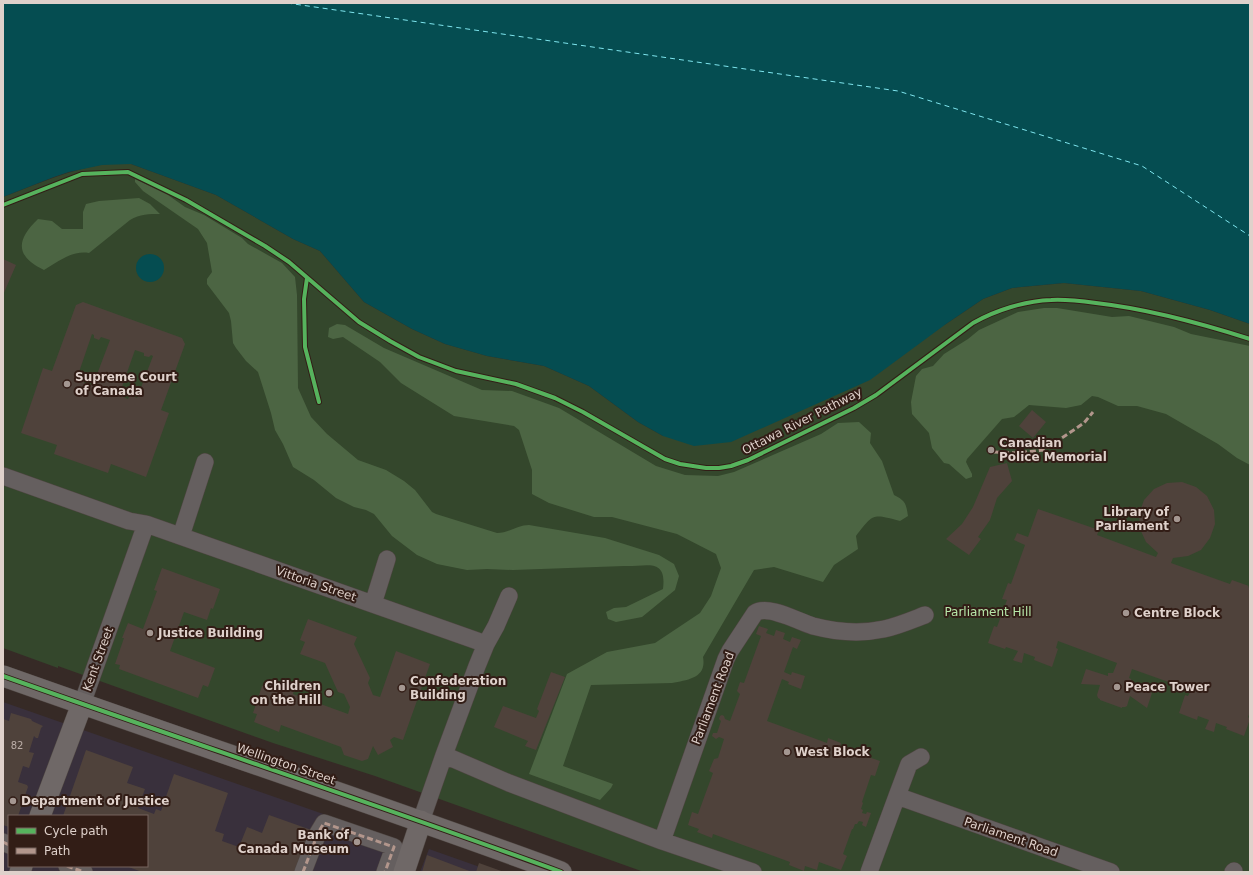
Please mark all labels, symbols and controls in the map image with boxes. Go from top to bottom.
place label: Supreme Court of Canada [75,370,177,398]
marker: Supreme Court of Canada [62,379,72,389]
street label: Ottawa River Pathway [740,385,864,457]
place label: Canadian Police Memorial [999,436,1107,464]
marker: Canadian Police Memorial [986,445,996,455]
place label: Library of Parliament [1095,505,1170,533]
marker: Library of Parliament [1172,514,1182,524]
street label: Vittoria Street [274,564,358,604]
park label: Parliament Hill [944,605,1032,619]
place label: Centre Block [1134,606,1221,620]
marker: Centre Block [1121,608,1131,618]
street label: Kent Street [80,625,116,693]
place label: Justice Building [157,626,263,640]
marker: Justice Building [145,628,155,638]
street label: Parliament Road [689,650,737,746]
place label: Confederation Building [410,674,506,702]
place label: Children on the Hill [251,679,321,707]
place label: Peace Tower [1125,680,1210,694]
marker: Peace Tower [1112,682,1122,692]
marker: Confederation Building [397,683,407,693]
marker: Children on the Hill [324,688,334,698]
house number: 82 [11,740,23,751]
street label: Wellington Street [235,741,338,788]
place label: West Block [795,745,871,759]
marker: West Block [782,747,792,757]
place label: Department of Justice [21,794,169,808]
marker: Department of Justice [8,796,18,806]
street label: Parliament Road [962,814,1060,860]
legend [8,815,148,867]
text: Cycle path [44,824,108,838]
place label: Bank of Canada Museum [238,828,350,856]
marker: Bank of Canada Museum [352,837,362,847]
text: Path [44,844,70,858]

